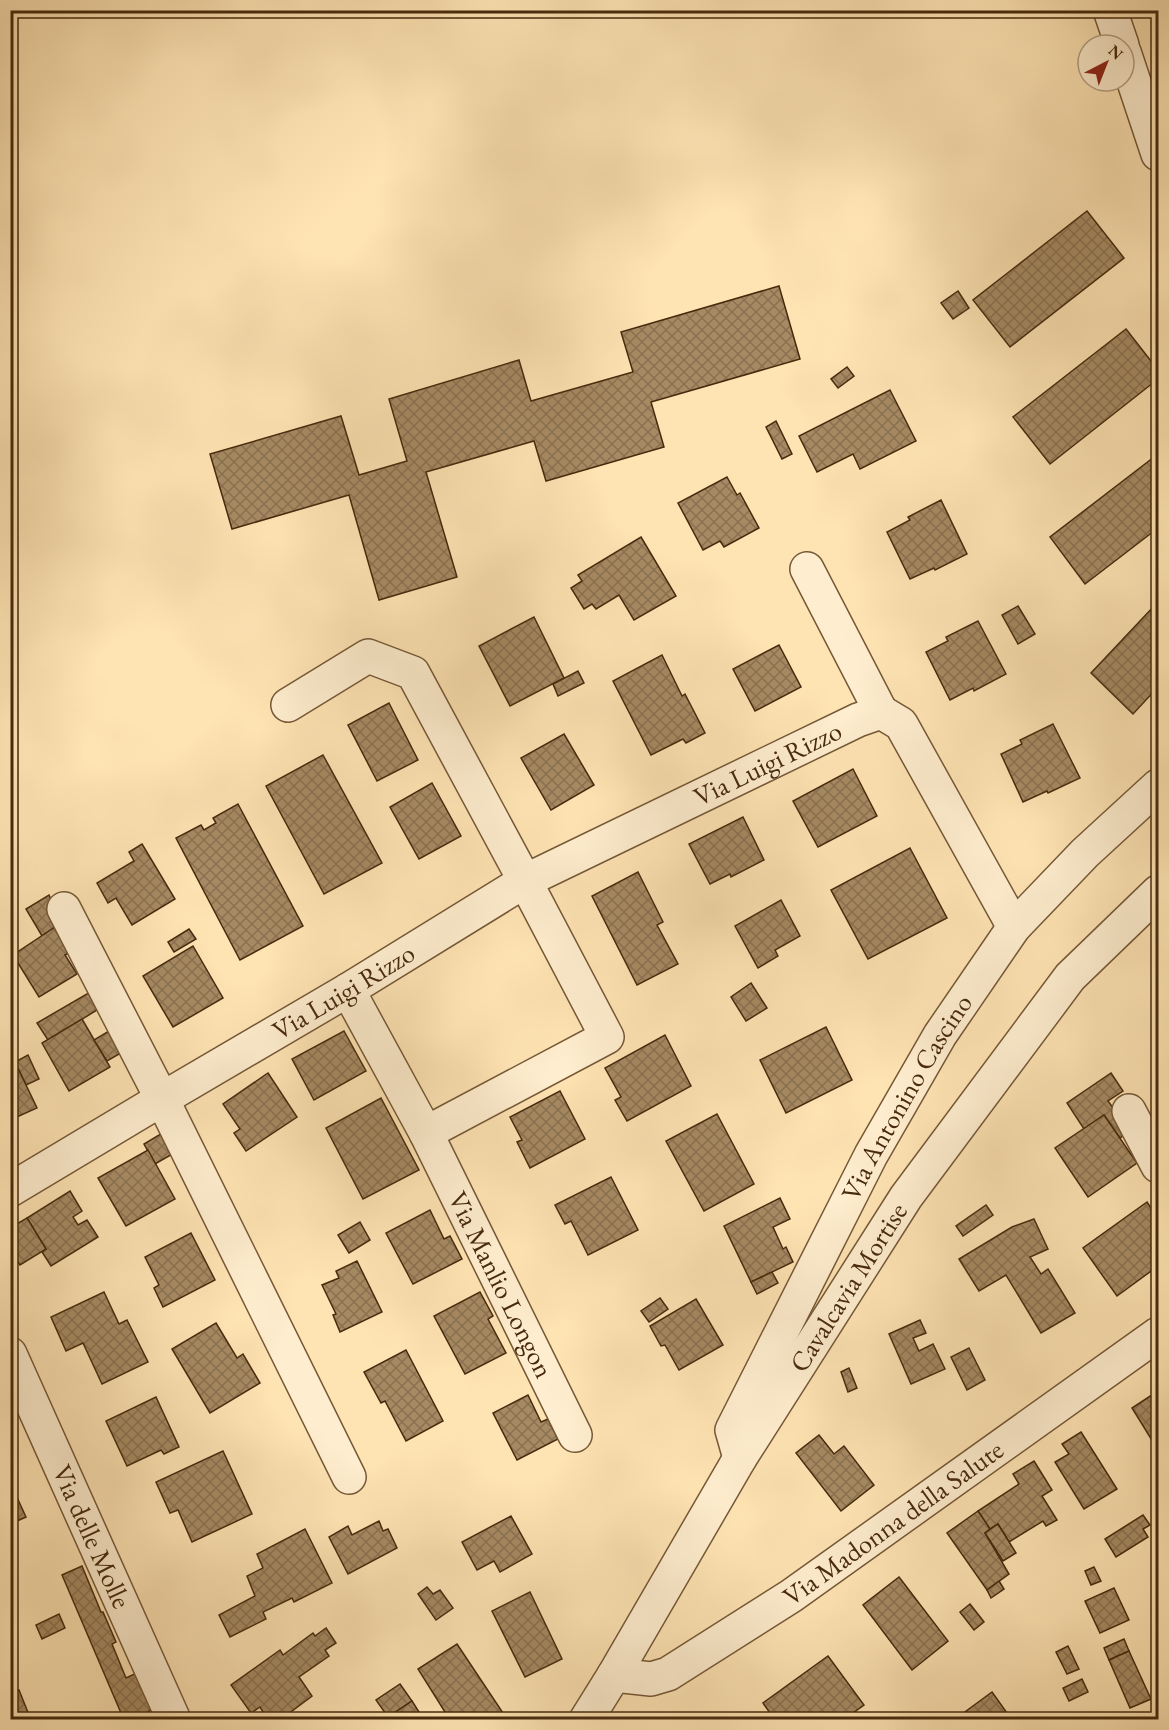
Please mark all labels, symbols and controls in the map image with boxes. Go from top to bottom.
north arrow [1076,33,1136,93]
text: N [1104,40,1128,64]
street label: Via Luigi Rizzo [687,713,847,814]
street label: Via Luigi Rizzo [266,935,421,1048]
street label: Via Antonino Cascino [833,987,980,1206]
street label: Via Manlio Longon [440,1185,562,1384]
street label: Cavalcavia Mortise [781,1196,915,1379]
street label: Via Madonna della Salute [776,1432,1010,1613]
street label: Via delle Molle [45,1459,140,1614]

